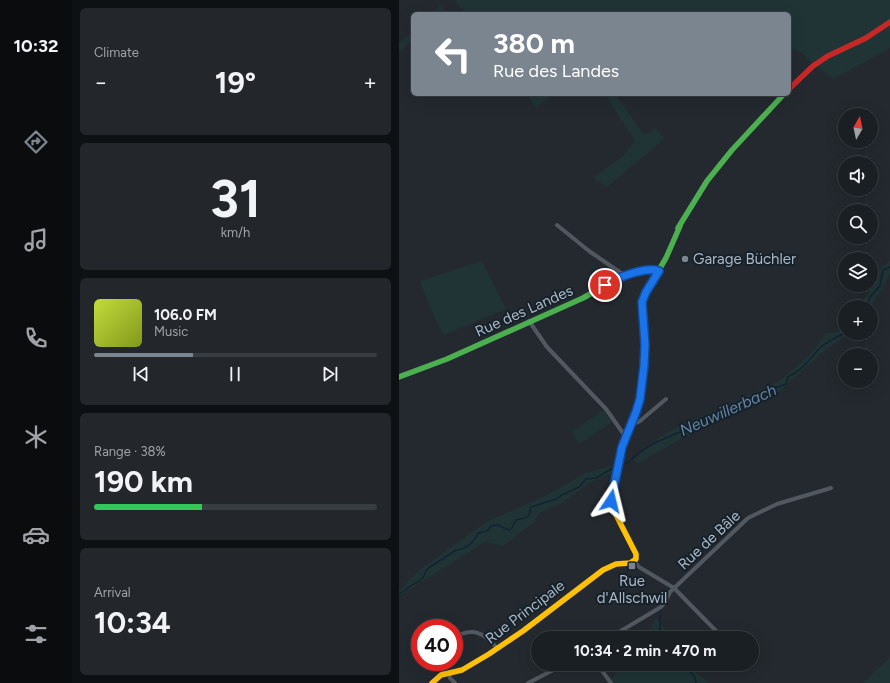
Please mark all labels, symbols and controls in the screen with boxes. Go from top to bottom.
text: 380 m [493,26,575,60]
icon: left [427,28,479,80]
text: 10:32 [13,35,59,57]
text: Climate [94,45,139,60]
text: Rue des Landes [493,60,619,82]
text: 19° [215,64,256,101]
text: − [94,69,108,96]
text: + [363,69,377,96]
north arrow [838,108,878,148]
map controls [838,108,878,388]
icon: directions [22,128,50,156]
button: sound [838,156,878,196]
text: 31 [210,168,261,230]
button: search [838,204,878,244]
text: km/h [221,225,250,240]
icon: music [22,226,50,254]
place label: Garage Büchler [693,250,796,268]
button: layers [838,252,878,292]
marker: Garage Büchler [680,254,690,264]
pin [588,268,622,302]
icon: arrive [594,274,616,296]
street label: Rue des Landes [472,281,576,341]
button: + [838,300,878,340]
text: 106.0 FM [154,306,217,324]
icon: phone [22,324,50,352]
text: Music [154,324,188,339]
button: − [838,348,878,388]
icon: previous [130,363,152,385]
icon: pause [224,363,246,385]
icon: next [319,363,341,385]
water label: Neuwillerbach [677,380,779,440]
icon: climate [22,423,50,451]
text: Range · 38% [94,444,166,459]
text: 190 km [94,463,193,500]
position arrow [590,480,632,522]
street label: Rue de Bâle [674,507,744,573]
icon: car [22,521,50,549]
marker: Rue d'Allschwil [627,561,637,571]
place label: Rue d'Allschwil [597,572,667,607]
street label: Rue Principale [482,576,568,648]
text: Arrival [94,585,131,600]
text: 10:34 [94,604,171,641]
speed limit sign: 40 [411,619,463,671]
icon: filters [22,620,50,648]
text: 10:34 · 2 min · 470 m [574,642,716,660]

